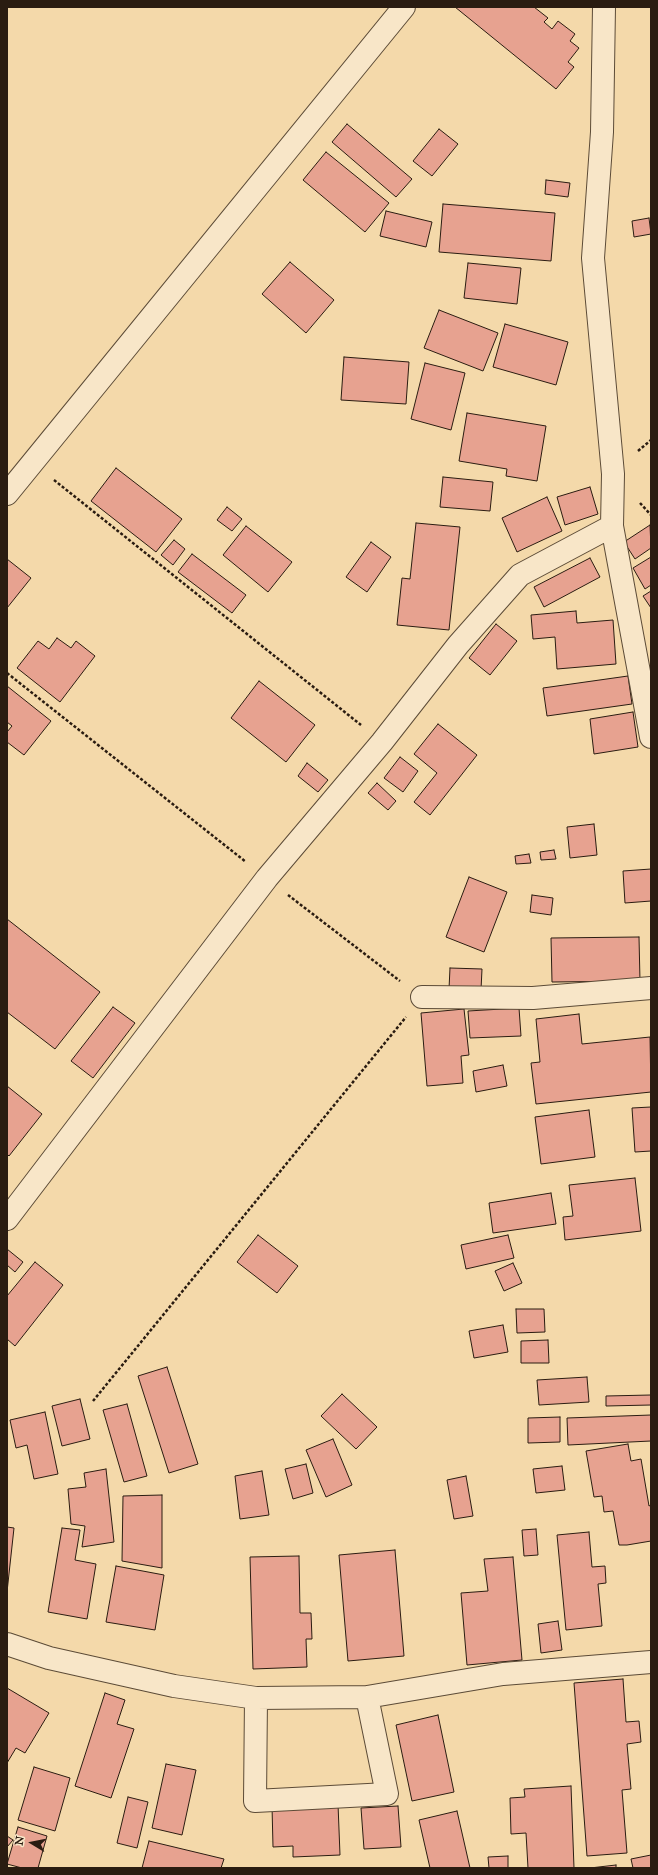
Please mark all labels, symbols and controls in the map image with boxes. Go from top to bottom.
north arrow [12,1823,52,1863]
text: N [12,1835,27,1847]

